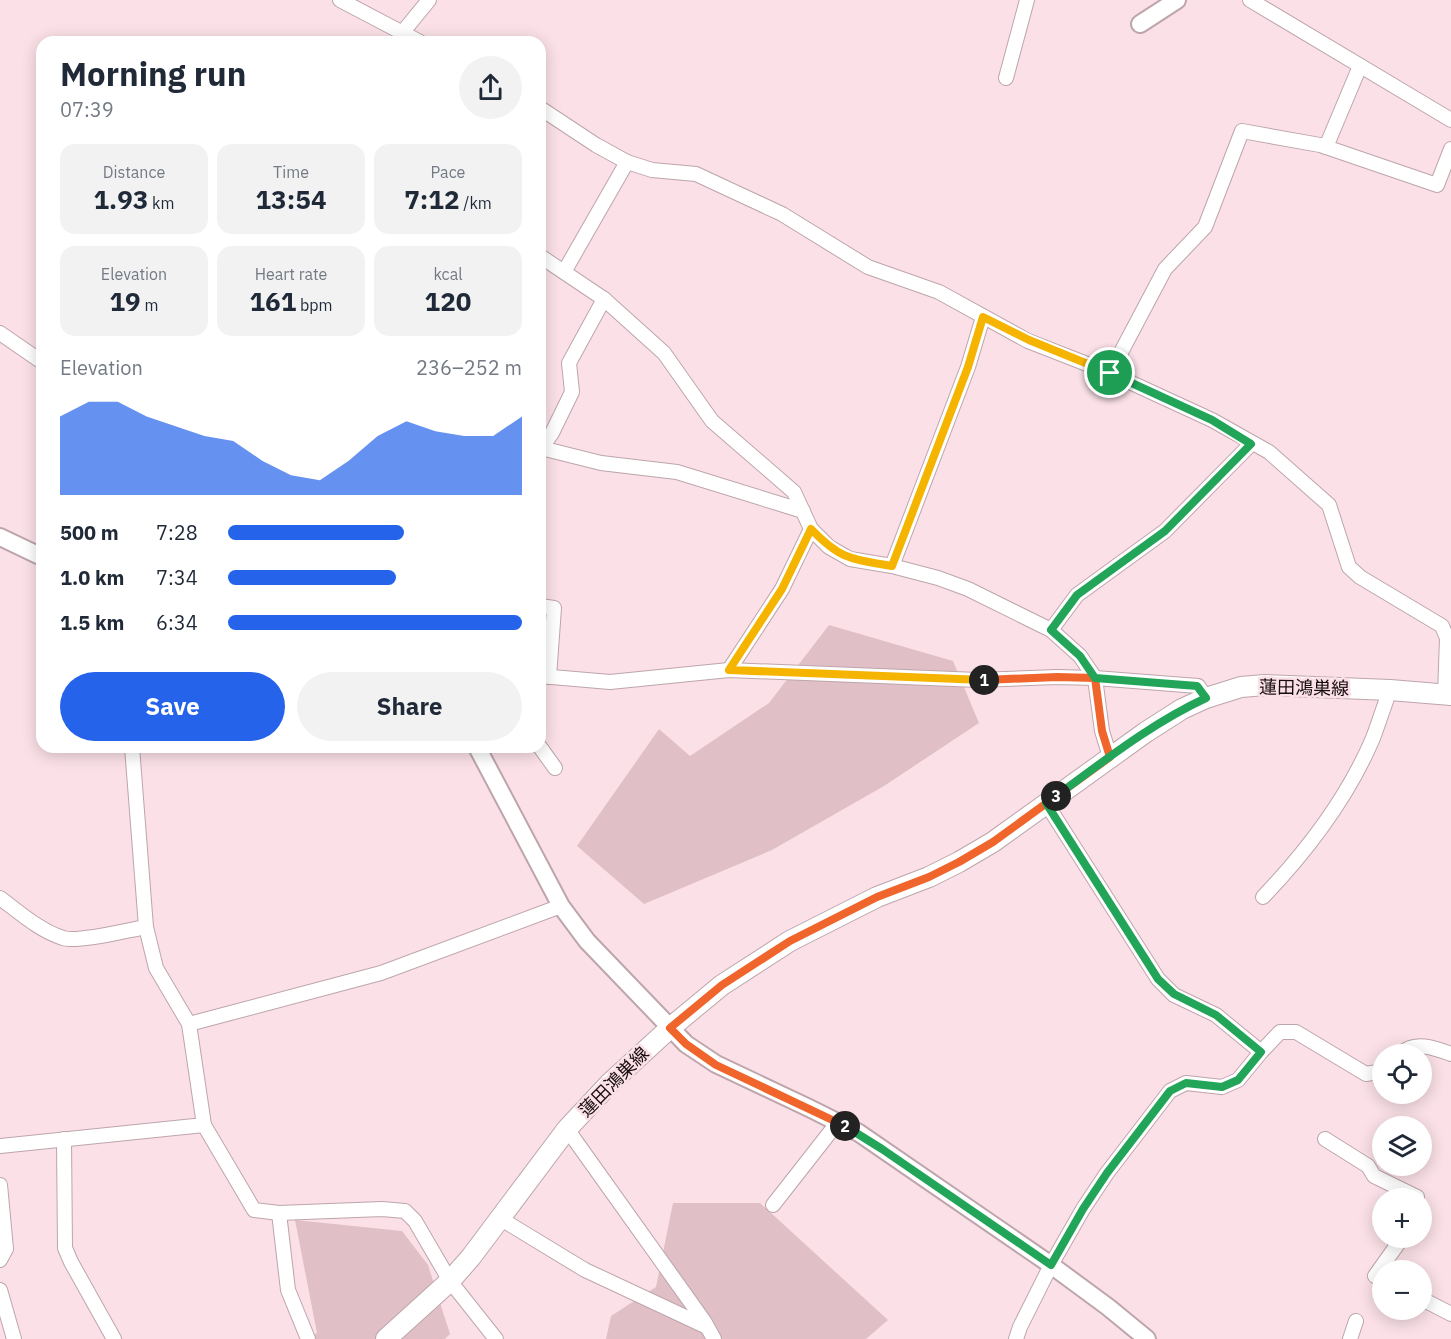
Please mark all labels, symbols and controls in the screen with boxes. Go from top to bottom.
text: Morning run [60,52,246,95]
button: share [459,56,522,119]
text: 07:39 [60,96,114,123]
text: Distance [103,162,165,182]
text: Time [273,162,309,182]
text: Pace [431,162,465,182]
text: 1.93 [93,182,148,216]
text: 13:54 [256,182,326,216]
text: 7:12 [404,182,460,216]
text: km [148,193,175,213]
text: /km [460,193,492,213]
text: Elevation [101,264,167,284]
text: Heart rate [255,264,327,284]
text: kcal [433,264,463,284]
text: 19 [110,284,141,318]
text: 161 [249,284,296,318]
text: 120 [425,284,471,318]
text: m [141,295,158,315]
text: bpm [296,295,333,315]
pin [1084,347,1135,398]
text: Elevation [60,354,143,381]
text: 236–252 m [416,354,522,381]
icon: arrive [1093,356,1126,389]
text: 500 m [60,519,119,546]
text: 7:28 [156,519,198,546]
text: 1.0 km [60,564,124,591]
text: 7:34 [156,564,198,591]
text: 1.5 km [60,609,124,636]
text: 6:34 [156,609,198,636]
pin: 1 [969,665,999,695]
text: 1 [979,670,989,690]
button: Save [60,672,285,741]
button: Share [297,672,522,741]
street label: 蓮田鴻巣線 [1259,675,1349,700]
pin: 3 [1041,781,1071,811]
text: 3 [1051,786,1061,806]
street label: 蓮田鴻巣線 [574,1042,654,1122]
map controls [1372,1044,1432,1320]
button: locate [1372,1044,1432,1104]
pin: 2 [830,1111,860,1141]
text: 2 [840,1116,850,1136]
button: layers [1372,1116,1432,1176]
button: + [1372,1188,1432,1248]
button: − [1372,1260,1432,1320]

